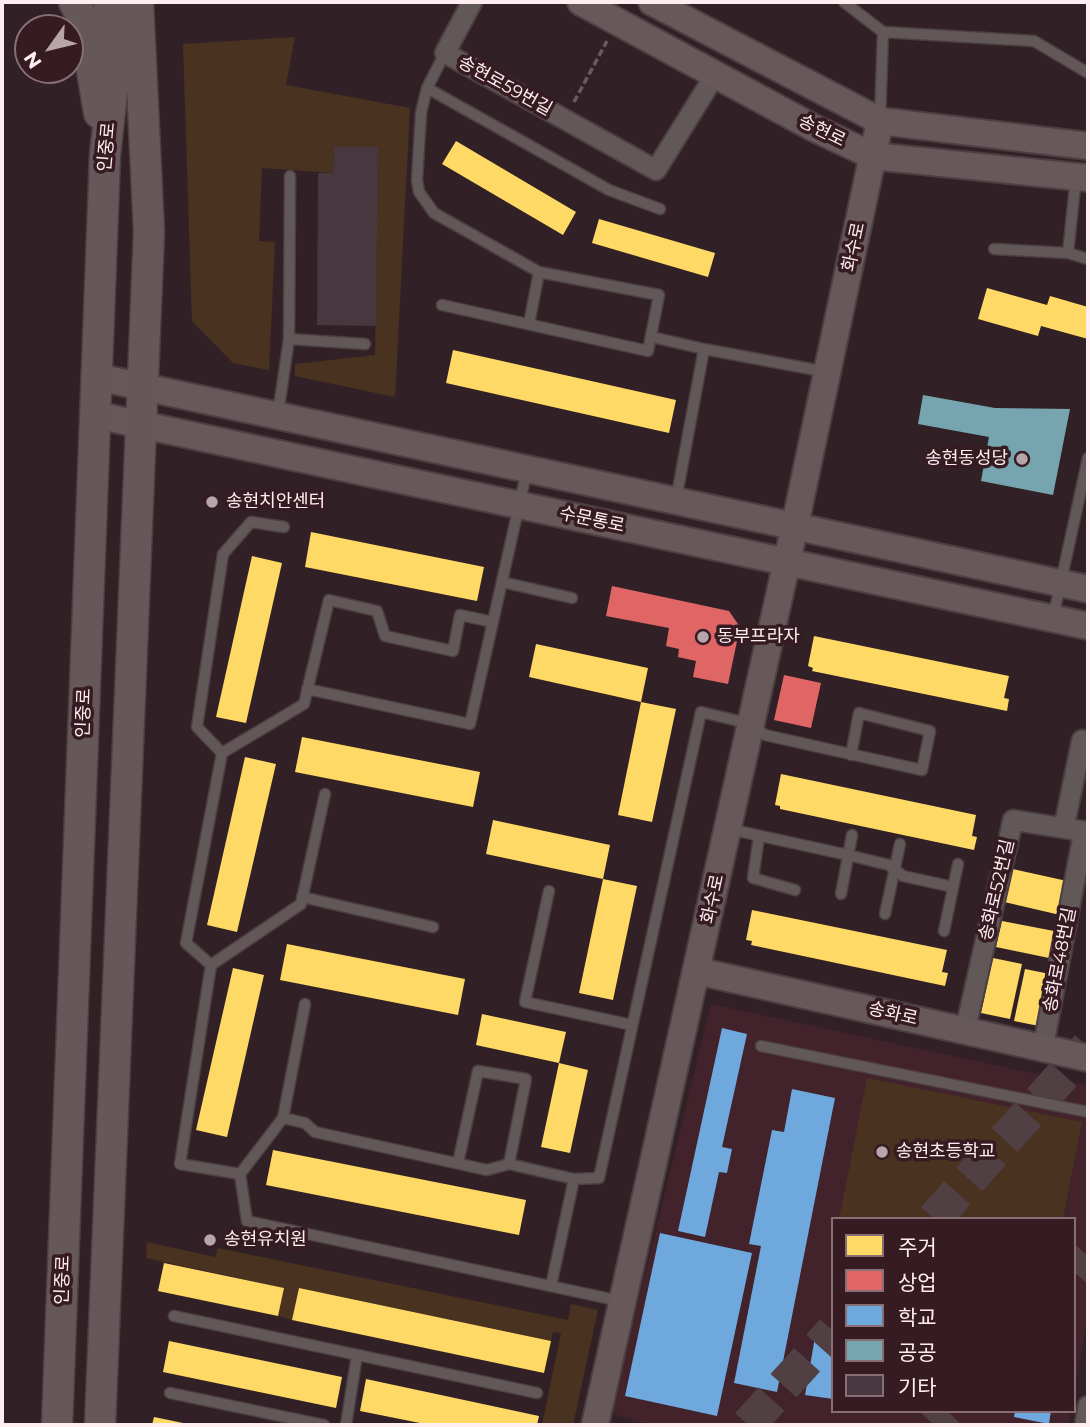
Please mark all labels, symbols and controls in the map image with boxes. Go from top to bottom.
north arrow [14,14,84,84]
text: N [19,47,47,73]
street label: 송현로59번길 [454,51,556,121]
street label: 송현로 [795,110,849,152]
street label: 인중로 [94,121,120,173]
street label: 화수로 [838,220,870,274]
place label: 송현동성당 [925,448,1008,470]
marker: 송현동성당 [1014,451,1030,467]
place label: 송현치안센터 [226,491,325,513]
marker: 송현치안센터 [204,494,220,510]
street label: 수문통로 [557,503,627,537]
place label: 동부프라자 [717,626,800,648]
marker: 동부프라자 [695,629,711,645]
street label: 인중로 [72,688,96,738]
street label: 송화로52번길 [975,837,1019,943]
street label: 화수로 [697,872,729,926]
street label: 송화로48번길 [1039,906,1081,1014]
street label: 송화로 [866,998,920,1030]
place label: 송현초등학교 [896,1141,995,1163]
marker: 송현초등학교 [874,1144,890,1160]
legend [831,1217,1076,1413]
place label: 송현유치원 [224,1229,307,1251]
marker: 송현유치원 [202,1232,218,1248]
text: 주거 [898,1235,937,1260]
street label: 인중로 [51,1255,75,1305]
text: 상업 [898,1270,937,1295]
text: 학교 [898,1305,937,1330]
text: 공공 [898,1340,937,1365]
text: 기타 [898,1375,937,1400]

